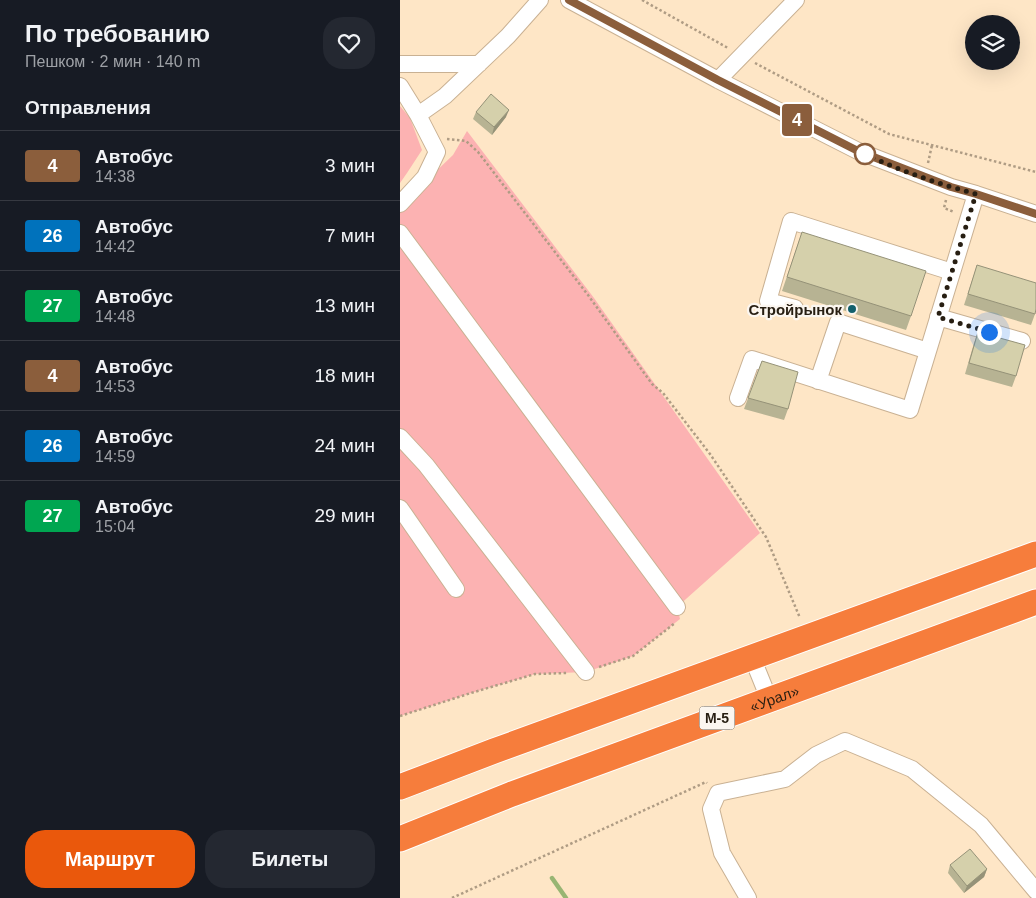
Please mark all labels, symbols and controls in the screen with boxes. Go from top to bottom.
map controls [965,15,1020,70]
button: layers [965,15,1020,70]
button: heart [323,17,375,69]
text: По требованию [25,20,210,47]
text: Пешком · 2 мин · 140 m [25,53,200,70]
text: Отправления [25,97,151,118]
line badge: 4 [781,104,813,136]
text: 4 [792,110,802,130]
unlabelled marker [854,143,876,165]
text: Автобус [95,146,173,167]
text: 3 мин [325,155,375,176]
text: 4 [47,156,58,176]
text: 14:38 [95,168,135,185]
text: Автобус [95,216,173,237]
text: 7 мин [325,225,375,246]
text: 26 [42,226,63,246]
text: 14:42 [95,238,135,255]
text: Автобус [95,286,173,307]
text: 13 мин [314,295,375,316]
text: 27 [42,296,63,316]
place label: Стройрынок [749,301,842,318]
marker: Стройрынок [846,303,858,315]
text: 14:48 [95,308,135,325]
your location [977,320,1002,345]
text: Автобус [95,356,173,377]
text: 18 мин [314,365,375,386]
text: 4 [47,366,58,386]
text: 14:53 [95,378,135,395]
text: Автобус [95,426,173,447]
text: 24 мин [314,435,375,456]
text: 26 [42,436,63,456]
text: 14:59 [95,448,135,465]
text: Автобус [95,496,173,517]
text: 29 мин [314,505,375,526]
text: 27 [42,506,63,526]
text: 15:04 [95,518,135,535]
street label: «Урал» [747,681,801,715]
road number: М-5 [700,706,734,730]
button: Маршрут [25,830,195,888]
button: Билеты [205,830,375,888]

